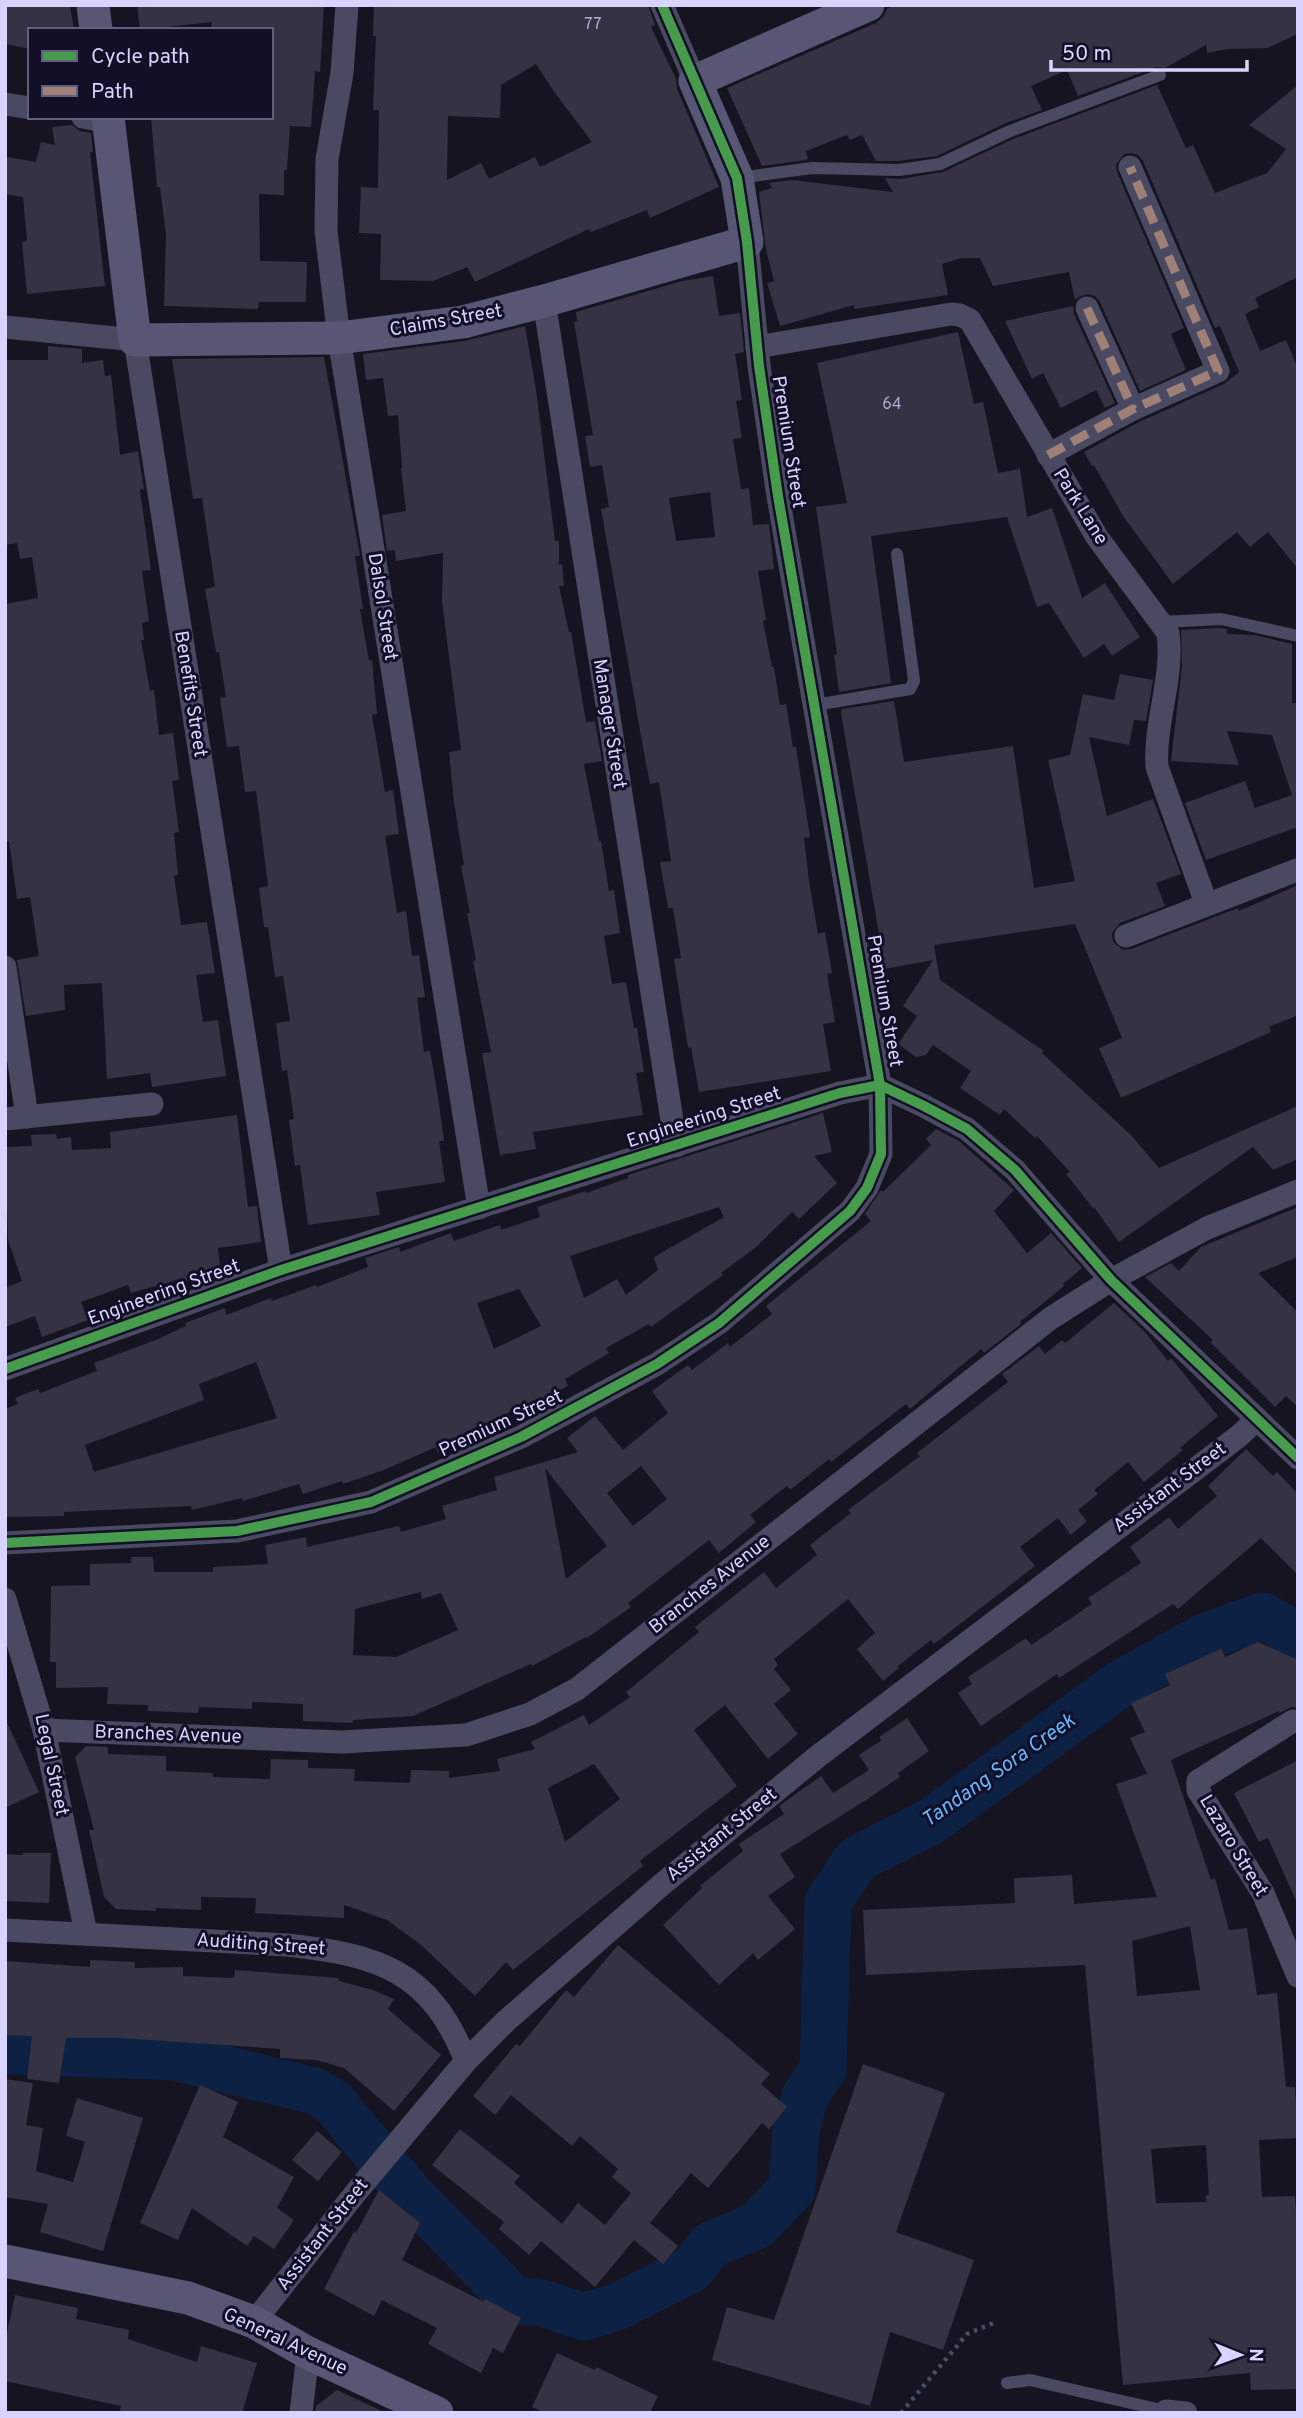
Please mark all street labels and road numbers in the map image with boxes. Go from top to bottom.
street label: Claims Street [388,299,504,343]
street label: Premium Street [766,374,810,510]
street label: Park Lane [1047,464,1113,550]
street label: Dalsol Street [362,551,402,663]
street label: Benefits Street [168,629,212,759]
street label: Manager Street [587,657,631,791]
street label: Premium Street [861,933,907,1069]
street label: Engineering Street [624,1082,784,1154]
street label: Engineering Street [85,1254,243,1332]
street label: Premium Street [435,1385,567,1463]
street label: Assistant Street [1109,1438,1231,1538]
street label: Branches Avenue [645,1530,775,1640]
street label: Legal Street [28,1712,74,1818]
street label: Branches Avenue [94,1720,242,1750]
street label: Assistant Street [662,1783,782,1887]
street label: Lazaro Street [1193,1791,1273,1901]
street label: Auditing Street [196,1929,326,1961]
street label: Assistant Street [272,2174,374,2296]
street label: General Avenue [219,2303,351,2381]

